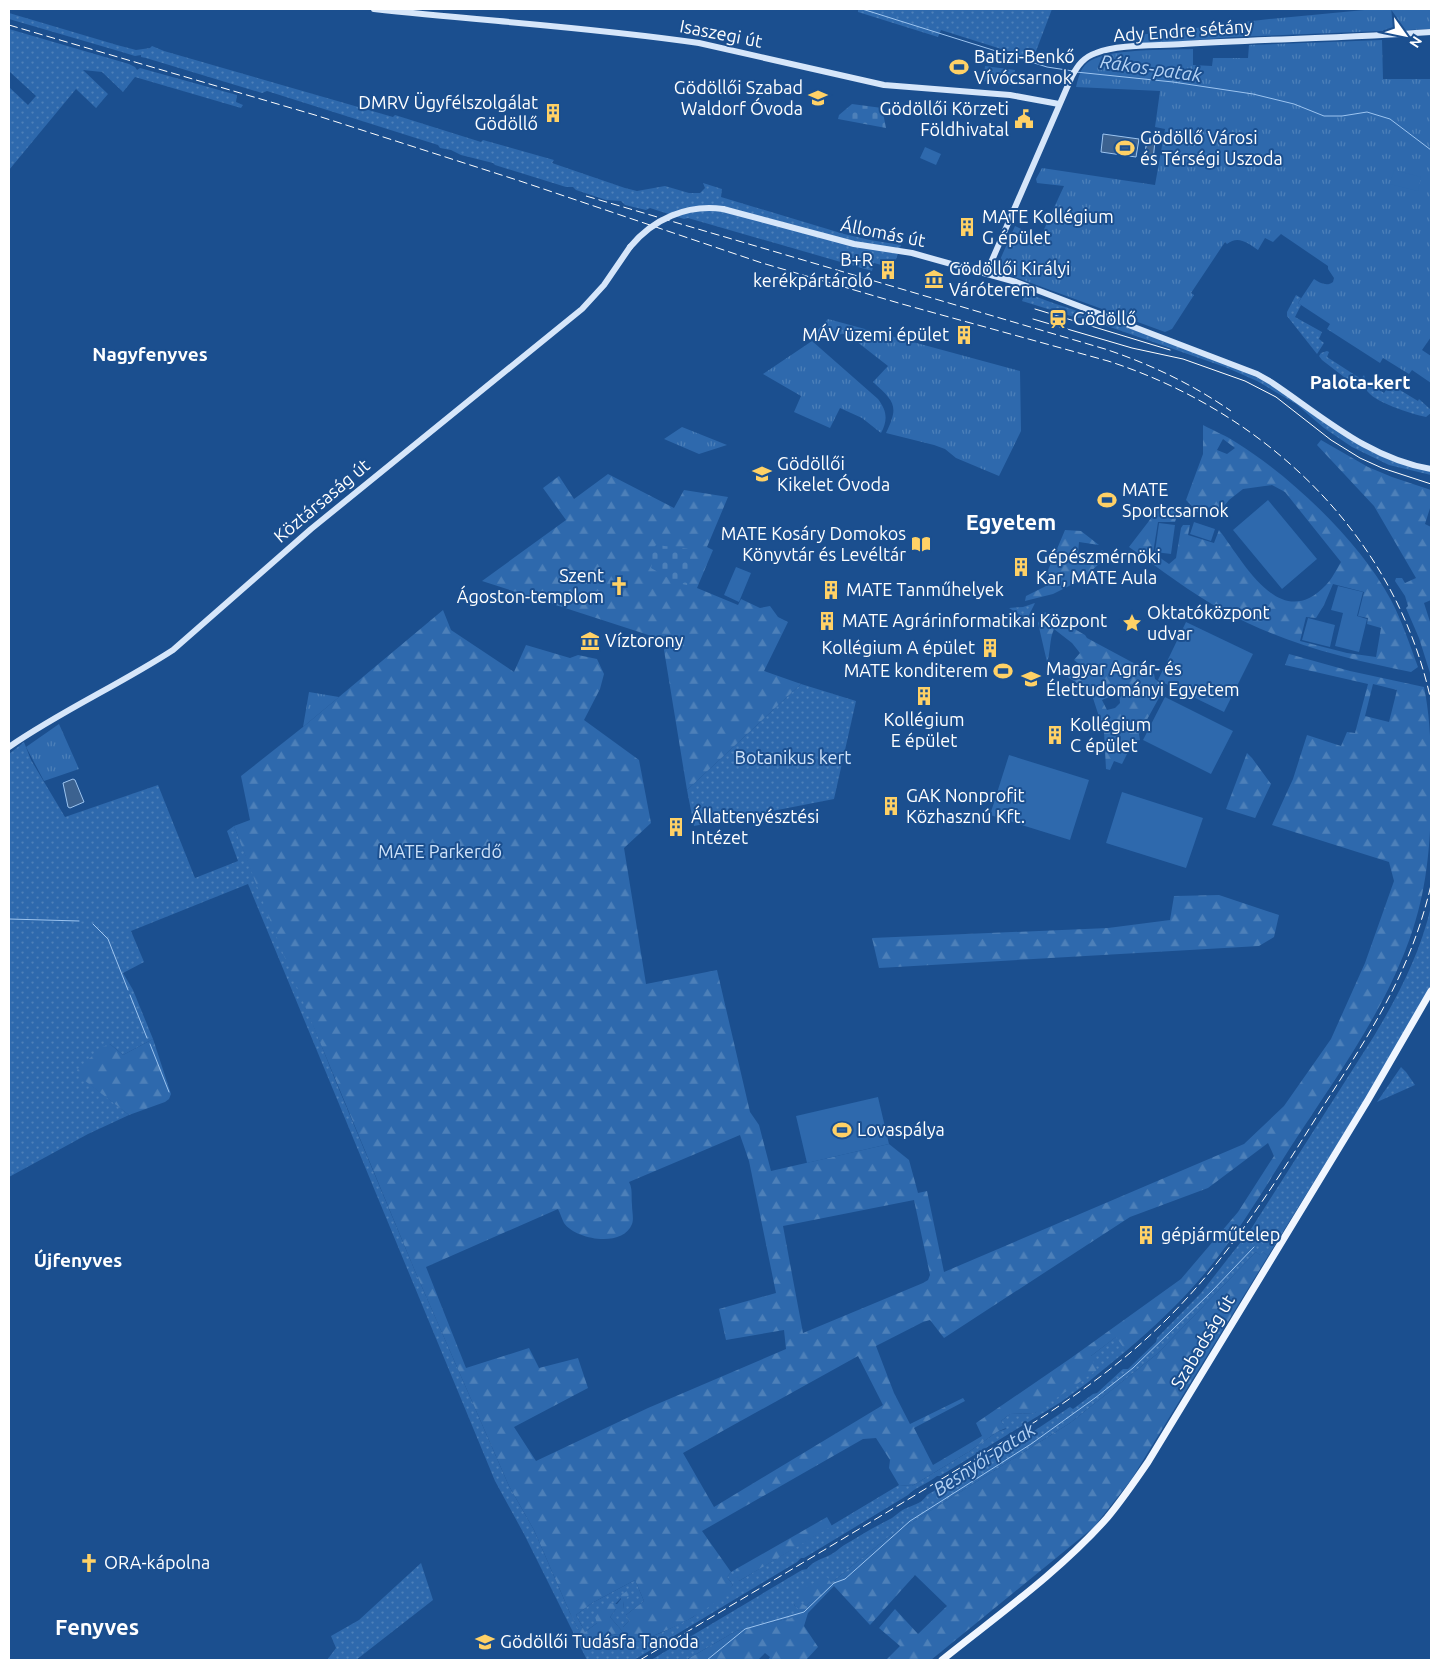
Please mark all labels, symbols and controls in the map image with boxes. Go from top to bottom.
north arrow [1380,10,1430,60]
street label: Isaszegi út [678,15,764,51]
street label: Ady Endre sétány [1113,15,1254,45]
text: N [1406,33,1425,51]
place label: Batizi-Benkő Vívócsarnok [974,46,1075,87]
water label: Rákos-patak [1099,50,1204,86]
sports icon: Batizi-Benkő Vívócsarnok [948,56,970,78]
place label: Gödöllői Szabad Waldorf Óvoda [674,77,803,118]
school or university icon: Gödöllői Szabad Waldorf Óvoda [807,87,829,109]
place label: DMRV Ügyfélszolgálat Gödöllő [358,92,538,133]
place label: Gödöllői Körzeti Földhivatal [879,98,1009,139]
building icon: DMRV Ügyfélszolgálat Gödöllő [542,102,564,124]
public building icon: Gödöllői Körzeti Földhivatal [1013,108,1035,130]
place label: Gödöllő Városi és Térségi Uszoda [1140,127,1283,168]
sports icon: Gödöllő Városi és Térségi Uszoda [1114,137,1136,159]
place label: MATE Kollégium G épület [982,206,1114,247]
street label: Állomás út [839,213,927,250]
building icon: MATE Kollégium G épület [956,216,978,238]
place label: B+R kerékpártároló [753,249,873,290]
place label: Gödöllői Királyi Váróterem [949,258,1070,299]
building icon: B+R kerékpártároló [877,259,899,281]
museum icon: Gödöllői Királyi Váróterem [923,268,945,290]
station icon: Gödöllő [1047,308,1069,330]
place label: Gödöllő [1073,308,1137,328]
place label: MÁV üzemi épület [802,323,949,344]
building icon: MÁV üzemi épület [953,324,975,346]
district label: Nagyfenyves [92,343,208,365]
district label: Palota-kert [1310,371,1410,393]
place label: Gödöllői Kikelet Óvoda [777,453,890,494]
street label: Köztársaság út [270,455,373,546]
school or university icon: Gödöllői Kikelet Óvoda [751,463,773,485]
place label: MATE Sportcsarnok [1122,479,1229,520]
sports icon: MATE Sportcsarnok [1096,489,1118,511]
district label: Egyetem [966,509,1056,534]
place label: MATE Kosáry Domokos Könyvtár és Levéltár [721,523,906,564]
library icon: MATE Kosáry Domokos Könyvtár és Levéltár [910,533,932,555]
place label: Gépészmérnöki Kar, MATE Aula [1036,546,1161,587]
building icon: Gépészmérnöki Kar, MATE Aula [1010,556,1032,578]
place label: Szent Ágoston-templom [457,565,604,606]
church icon: Szent Ágoston-templom [608,575,630,597]
building icon: MATE Tanműhelyek [820,579,842,601]
place label: MATE Tanműhelyek [846,579,1004,599]
place label: Oktatóközpont udvar [1147,602,1270,643]
building icon: MATE Agrárinformatikai Központ [816,610,838,632]
place label: MATE Agrárinformatikai Központ [842,610,1107,630]
place icon: Oktatóközpont udvar [1121,612,1143,634]
museum icon: Víztorony [579,630,601,652]
place label: Víztorony [605,630,684,650]
place label: Kollégium A épület [821,637,975,657]
building icon: Kollégium A épület [979,637,1001,659]
place label: Magyar Agrár- és Élettudományi Egyetem [1046,658,1240,699]
place label: MATE konditerem [844,660,988,680]
sports icon: MATE konditerem [992,660,1014,682]
school or university icon: Magyar Agrár- és Élettudományi Egyetem [1020,668,1042,690]
building icon: Kollégium E épület [913,685,935,707]
place label: Kollégium E épület [883,709,965,750]
place label: Kollégium C épület [1070,714,1151,755]
building icon: Kollégium C épület [1044,724,1066,746]
park label: Botanikus kert [735,747,851,767]
place label: GAK Nonprofit Közhasznú Kft. [906,785,1025,826]
building icon: GAK Nonprofit Közhasznú Kft. [880,795,902,817]
place label: Állattenyésztési Intézet [691,805,819,847]
building icon: Állattenyésztési Intézet [665,816,687,838]
park label: MATE Parkerdő [378,841,502,861]
sports icon: Lovaspálya [831,1119,853,1141]
place label: Lovaspálya [857,1119,945,1139]
building icon: gépjárműtelep [1135,1224,1157,1246]
place label: gépjárműtelep [1161,1224,1280,1244]
district label: Újfenyves [34,1249,122,1271]
street label: Szabadság út [1166,1291,1238,1392]
water label: Besnyői-patak [929,1418,1039,1500]
church icon: ORA-kápolna [78,1552,100,1574]
place label: ORA-kápolna [104,1552,210,1572]
district label: Fenyves [55,1614,139,1639]
school or university icon: Gödöllői Tudásfa Tanoda [474,1631,496,1653]
place label: Gödöllői Tudásfa Tanoda [500,1631,699,1651]

